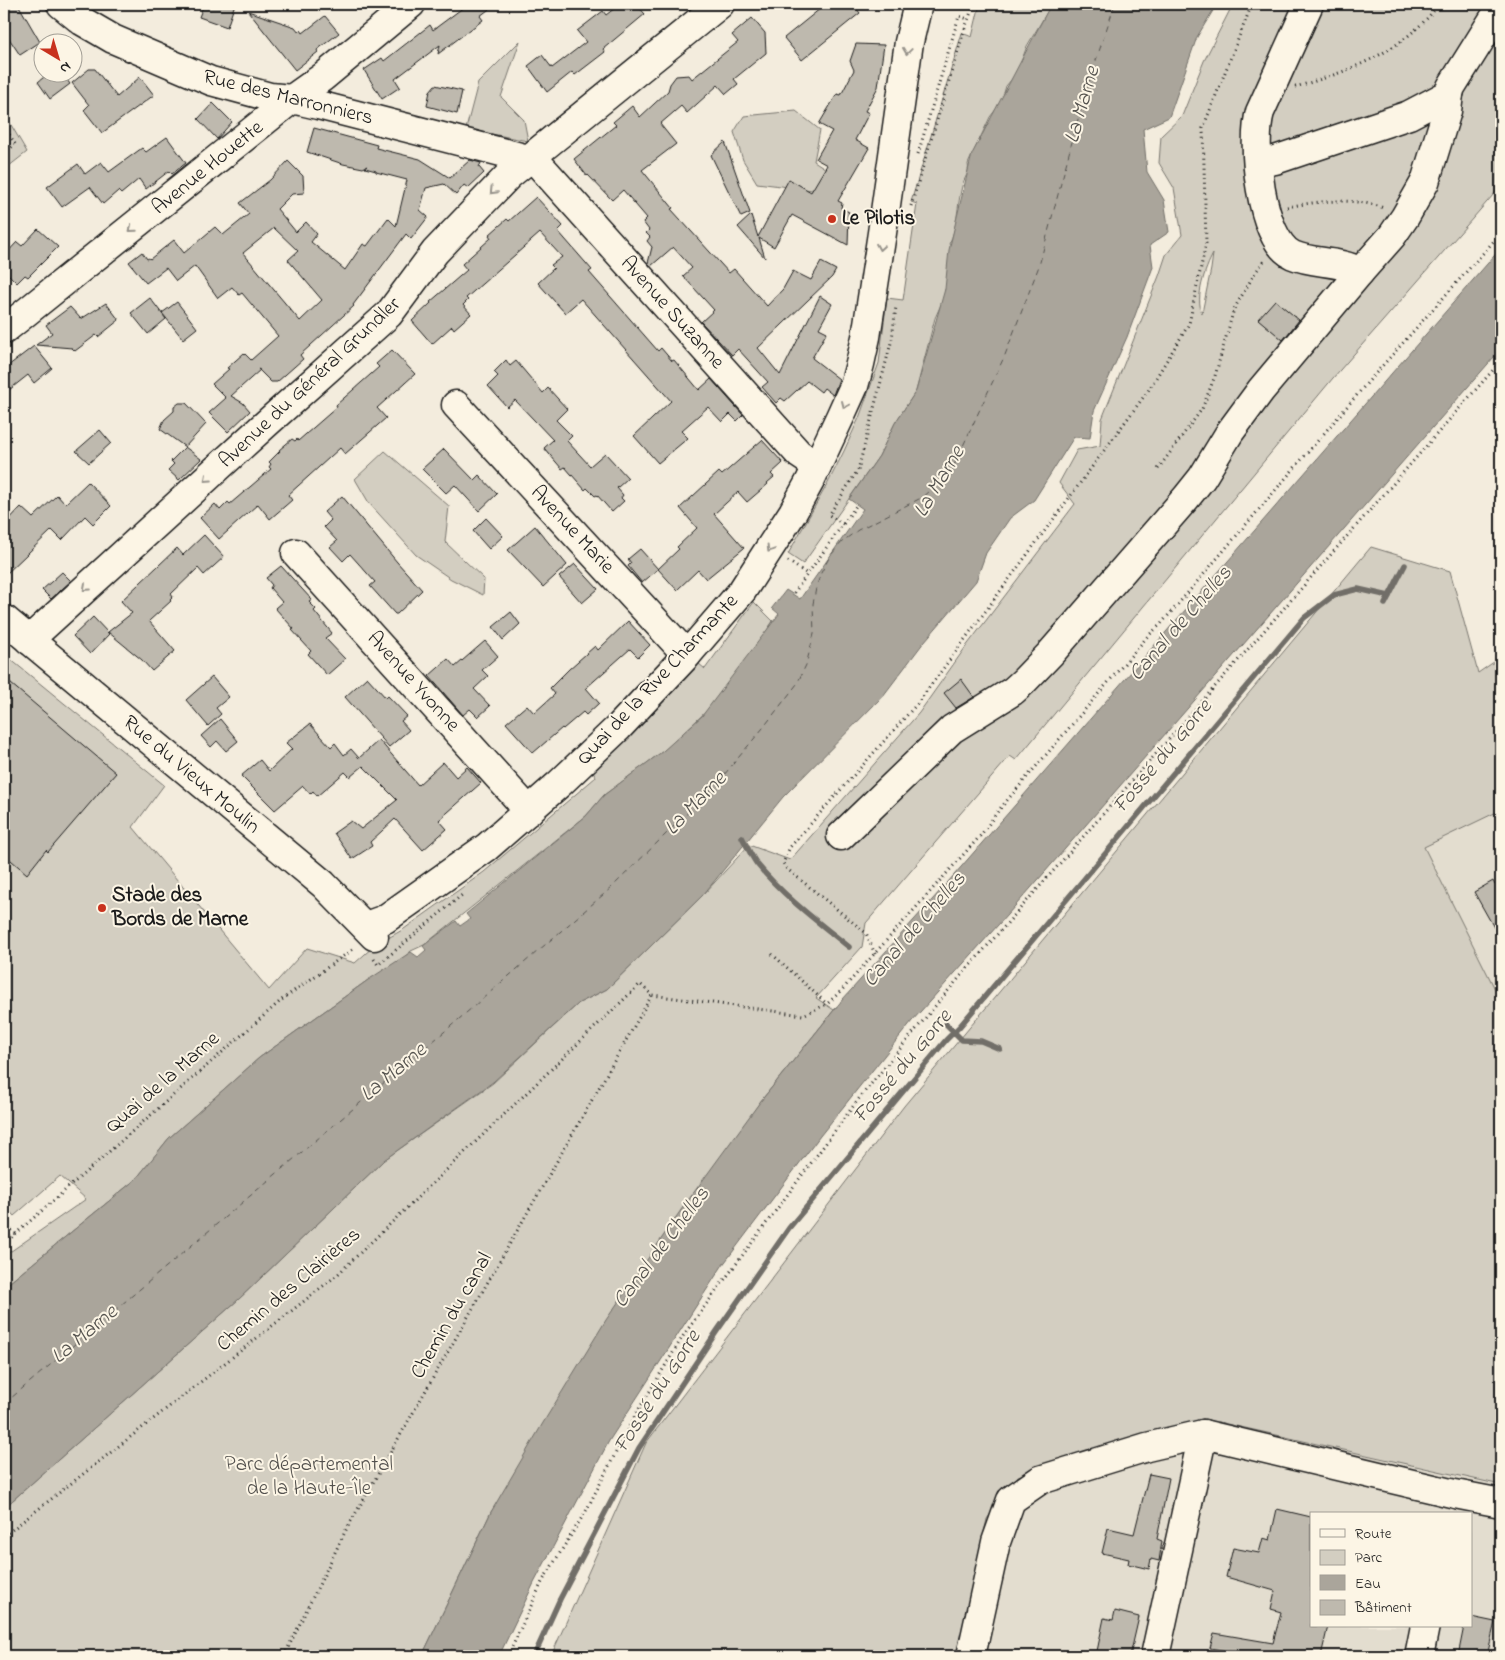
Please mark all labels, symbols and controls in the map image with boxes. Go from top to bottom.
north arrow [32,32,82,82]
one-way arrow [903,47,913,56]
text: N [55,56,75,78]
street label: Rue des Marronniers [200,62,376,134]
water label: La Marne [1057,62,1109,147]
street label: Avenue Houette [146,113,271,222]
one-way arrow [490,186,499,195]
place label: Le Pilotis [842,204,915,234]
marker: Le Pilotis [826,213,838,225]
one-way arrow [129,223,138,231]
one-way arrow [875,242,885,251]
street label: Avenue Suzanne [613,250,732,377]
street label: Avenue du Général Grundler [212,290,408,476]
one-way arrow [841,400,852,409]
water label: La Marne [906,439,974,524]
one-way arrow [203,474,212,483]
street label: Avenue Marie [523,479,622,582]
one-way arrow [767,543,776,552]
water label: Canal de Chelles [1122,558,1241,689]
one-way arrow [83,583,92,592]
street label: Quai de la Rive Charmante [570,587,746,773]
street label: Avenue Yvonne [359,625,467,740]
water label: Fossé du Gorre [1106,692,1221,821]
street label: Rue du Vieux Moulin [116,708,266,842]
water label: La Marne [657,764,735,843]
water label: Canal de Chelles [856,864,975,995]
place label: Stade des Bords de Marne [111,881,249,935]
marker: Stade des Bords de Marne [96,902,108,914]
water label: Fossé du Gorre [846,1002,961,1131]
street label: Quai de la Marne [99,1024,227,1141]
water label: La Marne [354,1035,435,1110]
water label: Canal de Chelles [606,1180,719,1315]
street label: Chemin des Clairières [210,1221,368,1359]
street label: Chemin du canal [404,1247,500,1385]
water label: La Marne [45,1297,126,1372]
water label: Fossé du Gorre [606,1323,710,1460]
park label: Parc départemental de la Haute-Île [225,1450,393,1504]
legend [1310,1512,1472,1628]
text: Route [1355,1523,1392,1545]
text: Parc [1355,1547,1383,1569]
text: Eau [1355,1573,1381,1595]
text: Bâtiment [1354,1597,1412,1619]

